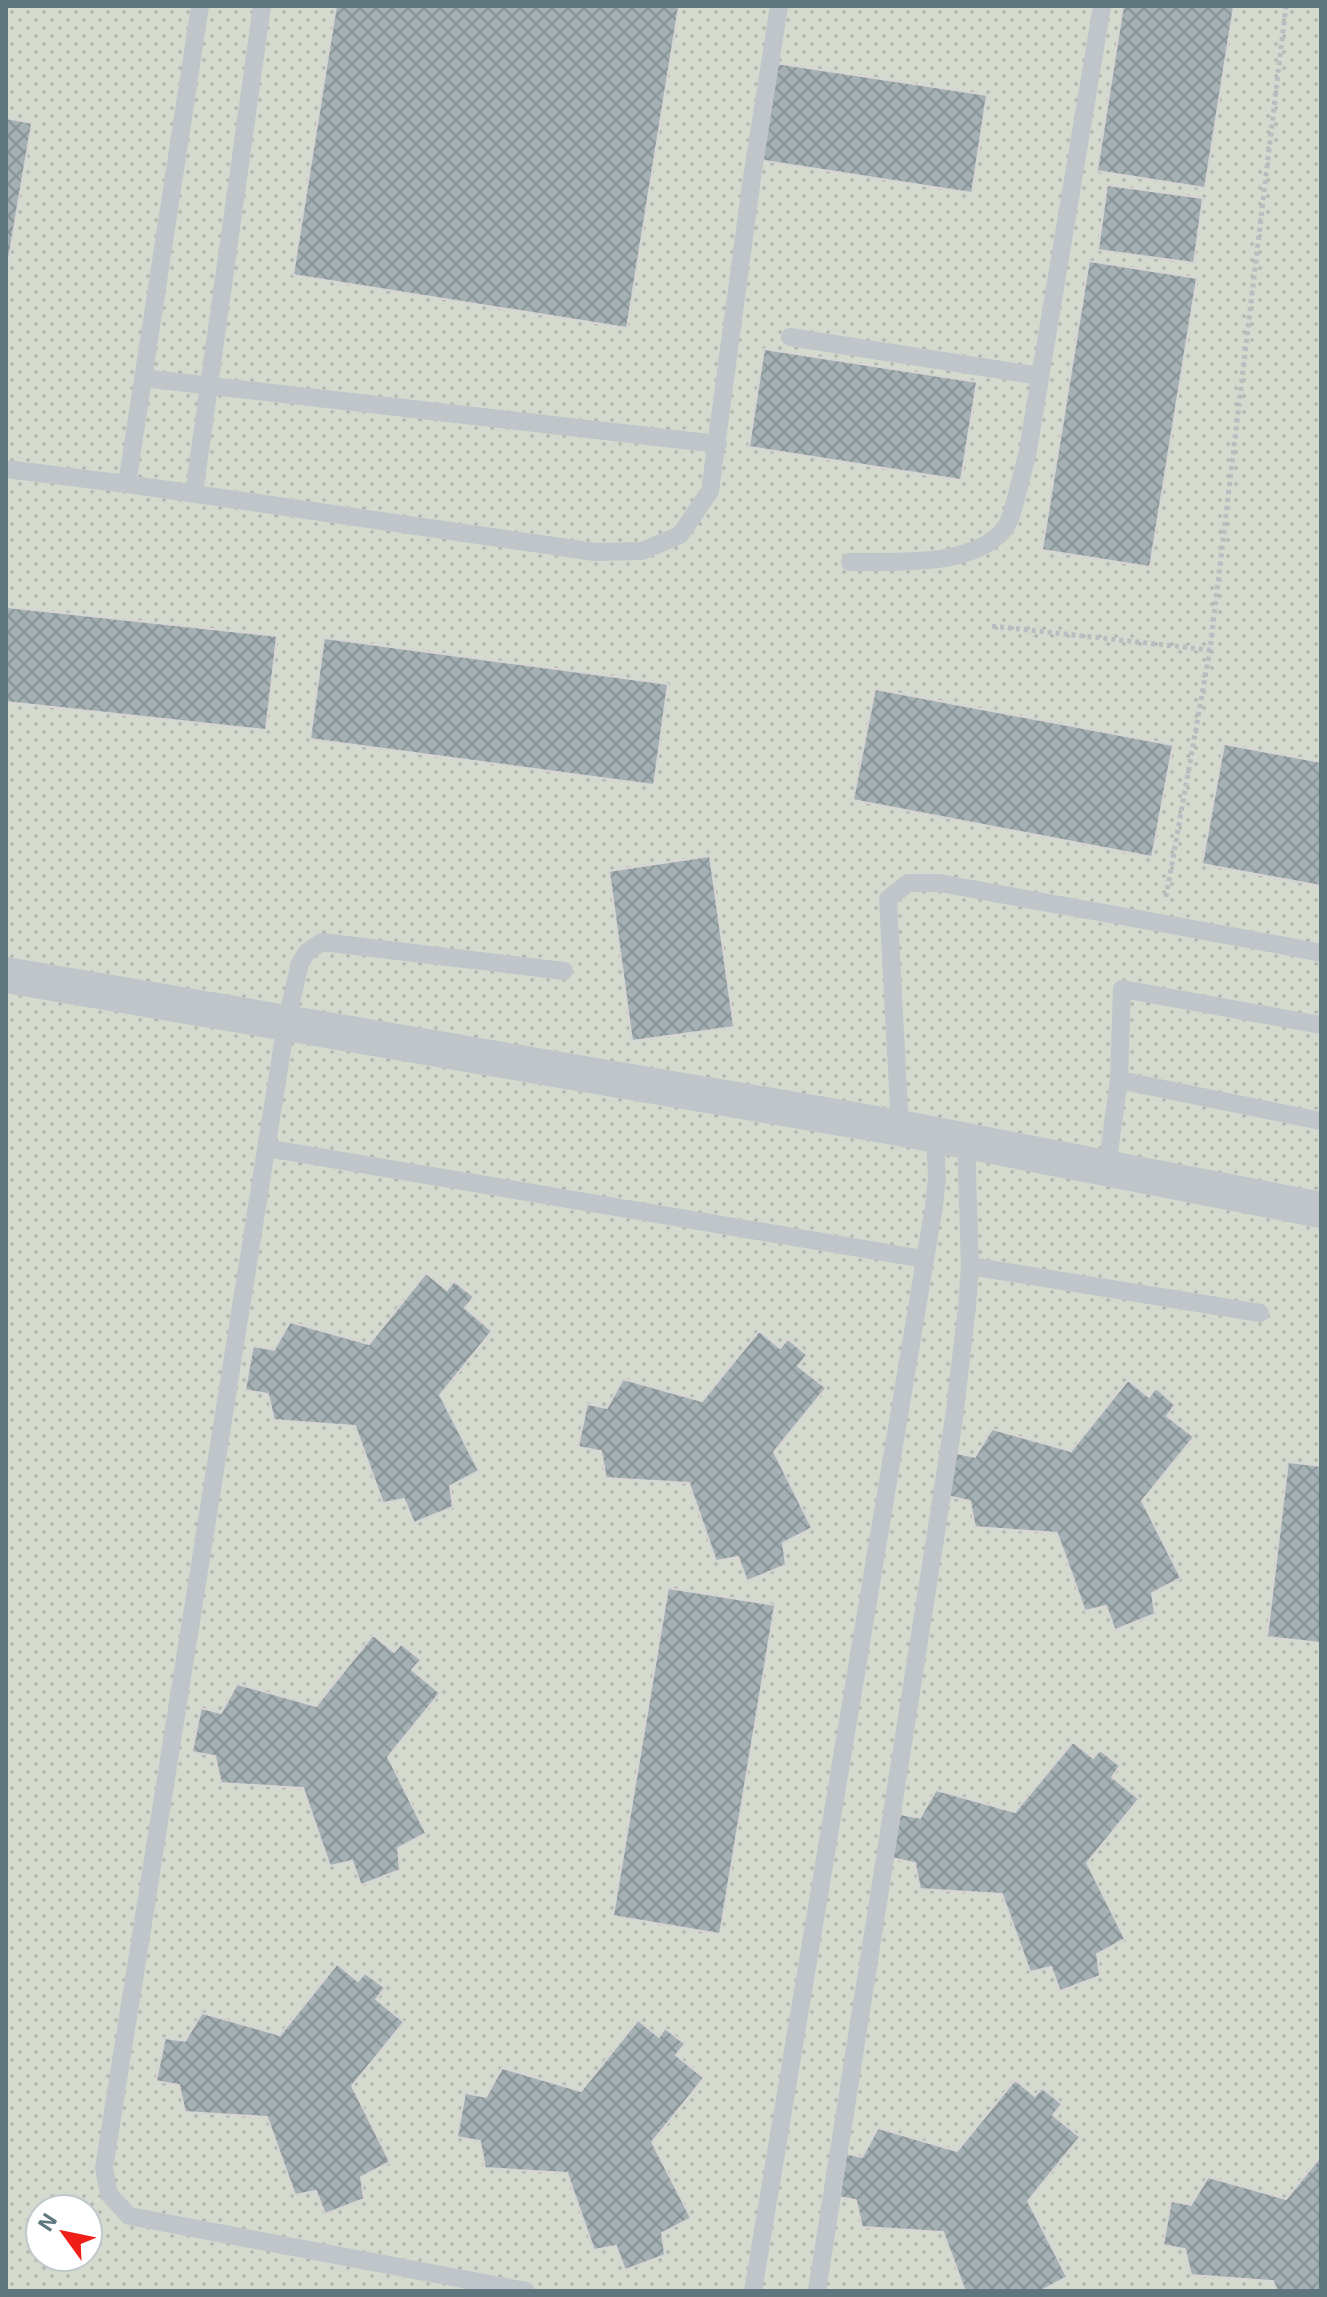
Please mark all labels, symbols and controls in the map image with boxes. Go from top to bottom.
north arrow [24,2193,104,2273]
text: N [31,2208,62,2235]

